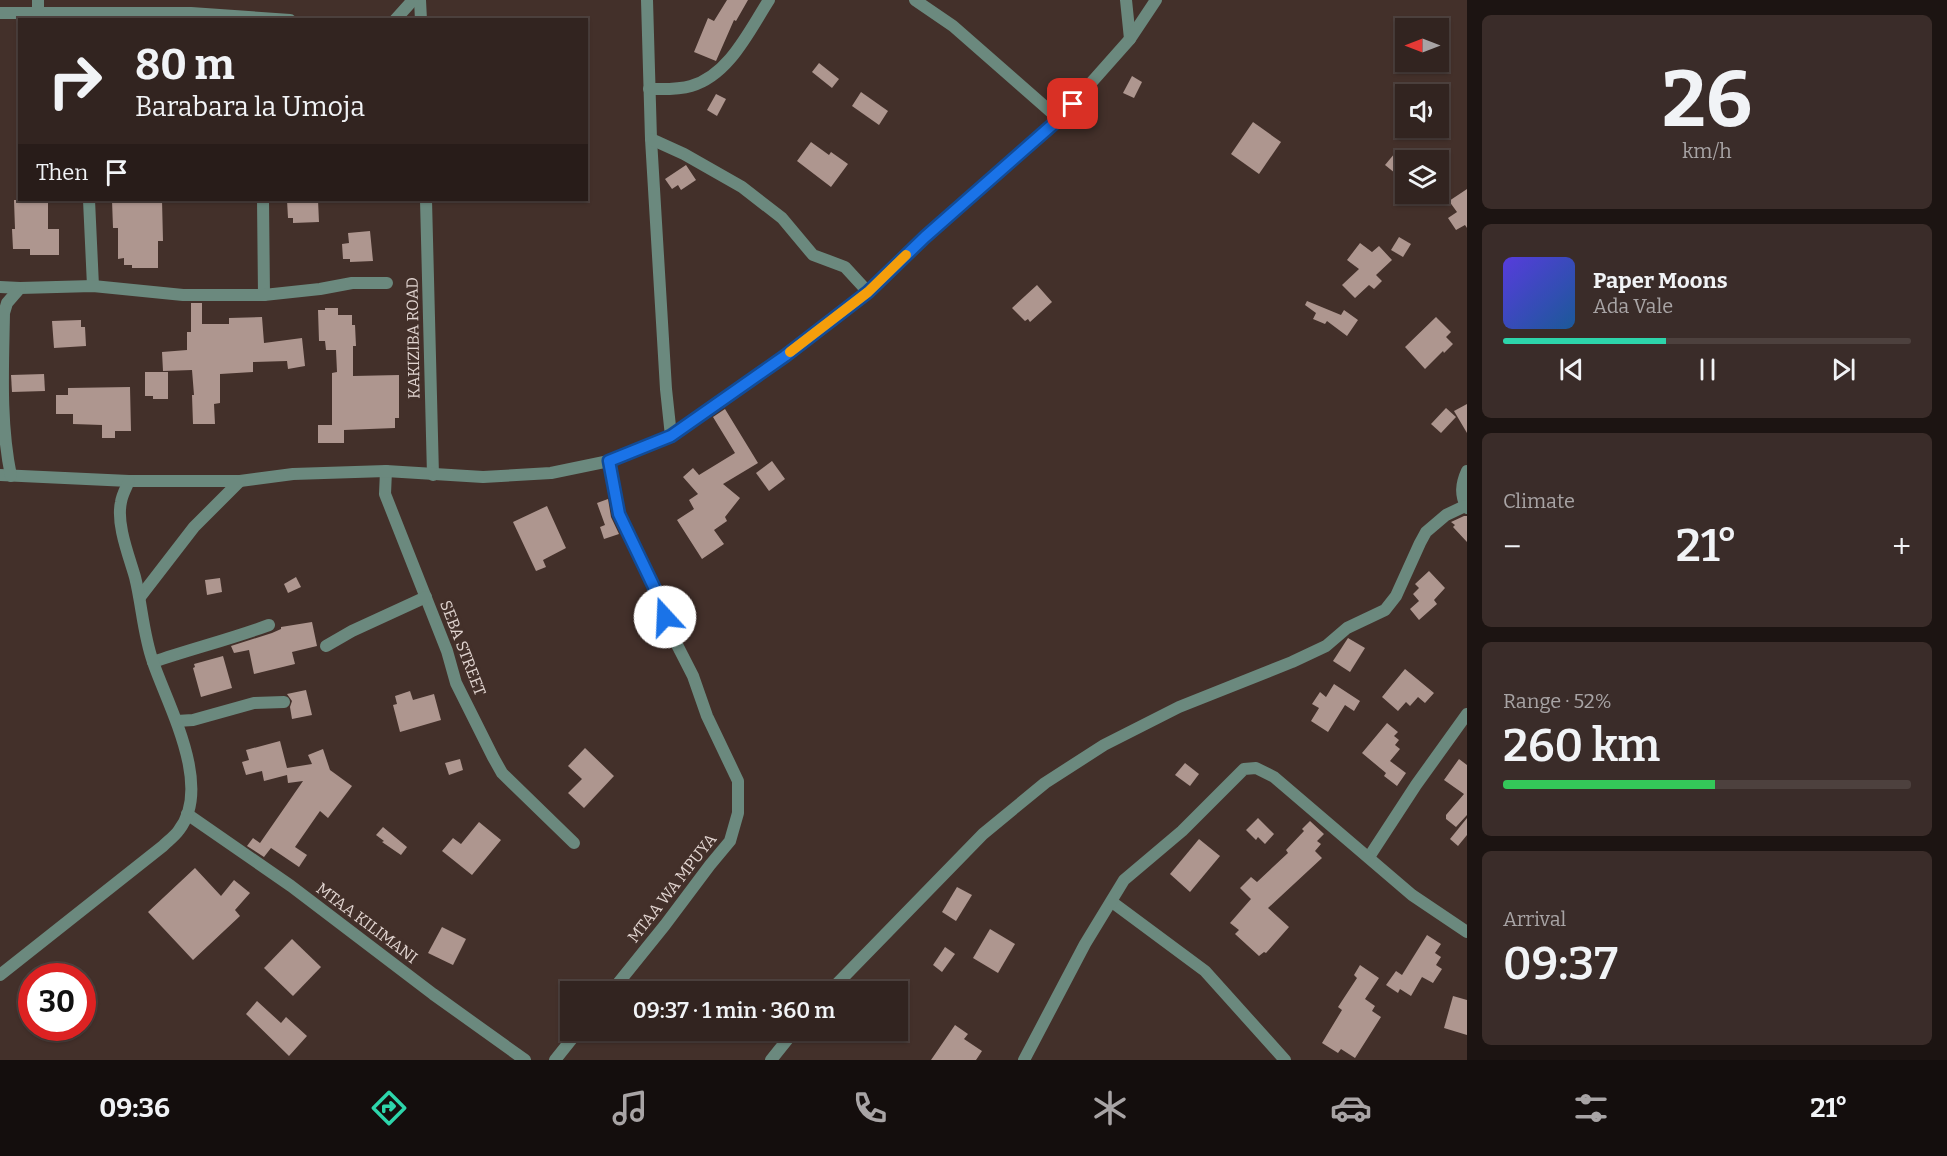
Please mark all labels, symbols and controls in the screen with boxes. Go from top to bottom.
north arrow [1395,18,1449,72]
map controls [1395,18,1449,204]
text: 80 m [135,40,235,90]
icon: right [36,42,114,120]
text: 26 [1662,53,1752,147]
pin [1047,78,1098,129]
button: sound [1395,84,1449,138]
icon: arrive [1056,87,1089,120]
text: Barabara la Umoja [135,91,365,123]
text: km/h [1682,139,1732,163]
button: layers [1395,150,1449,204]
icon: arrive [100,156,133,189]
text: Then [36,159,88,186]
text: Paper Moons [1593,267,1728,294]
street label: KAKIZIBA ROAD [402,277,424,399]
text: Ada Vale [1593,294,1673,318]
icon: previous [1555,353,1588,386]
icon: pause [1691,353,1724,386]
icon: next [1827,353,1860,386]
text: Climate [1503,489,1575,513]
text: 21° [1676,519,1738,573]
text: − [1503,527,1521,567]
text: + [1892,527,1911,567]
position arrow [633,585,697,649]
street label: SEBA STREET [436,598,490,698]
text: Range · 52% [1503,689,1612,713]
text: 260 km [1503,719,1660,773]
street label: MTAA WA MPUYA [624,829,721,946]
street label: MTAA KILIMANI [313,879,421,967]
text: Arrival [1503,907,1566,931]
text: 09:37 [1503,937,1618,991]
speed limit sign: 30 [18,963,96,1041]
text: 09:37 · 1 min · 360 m [633,997,835,1024]
icon: directions [368,1087,410,1129]
icon: music [609,1087,651,1129]
icon: phone [849,1087,891,1129]
icon: climate [1089,1087,1131,1129]
icon: car [1330,1087,1372,1129]
icon: filters [1570,1087,1612,1129]
text: 09:36 [99,1092,170,1124]
text: 21° [1810,1092,1848,1124]

